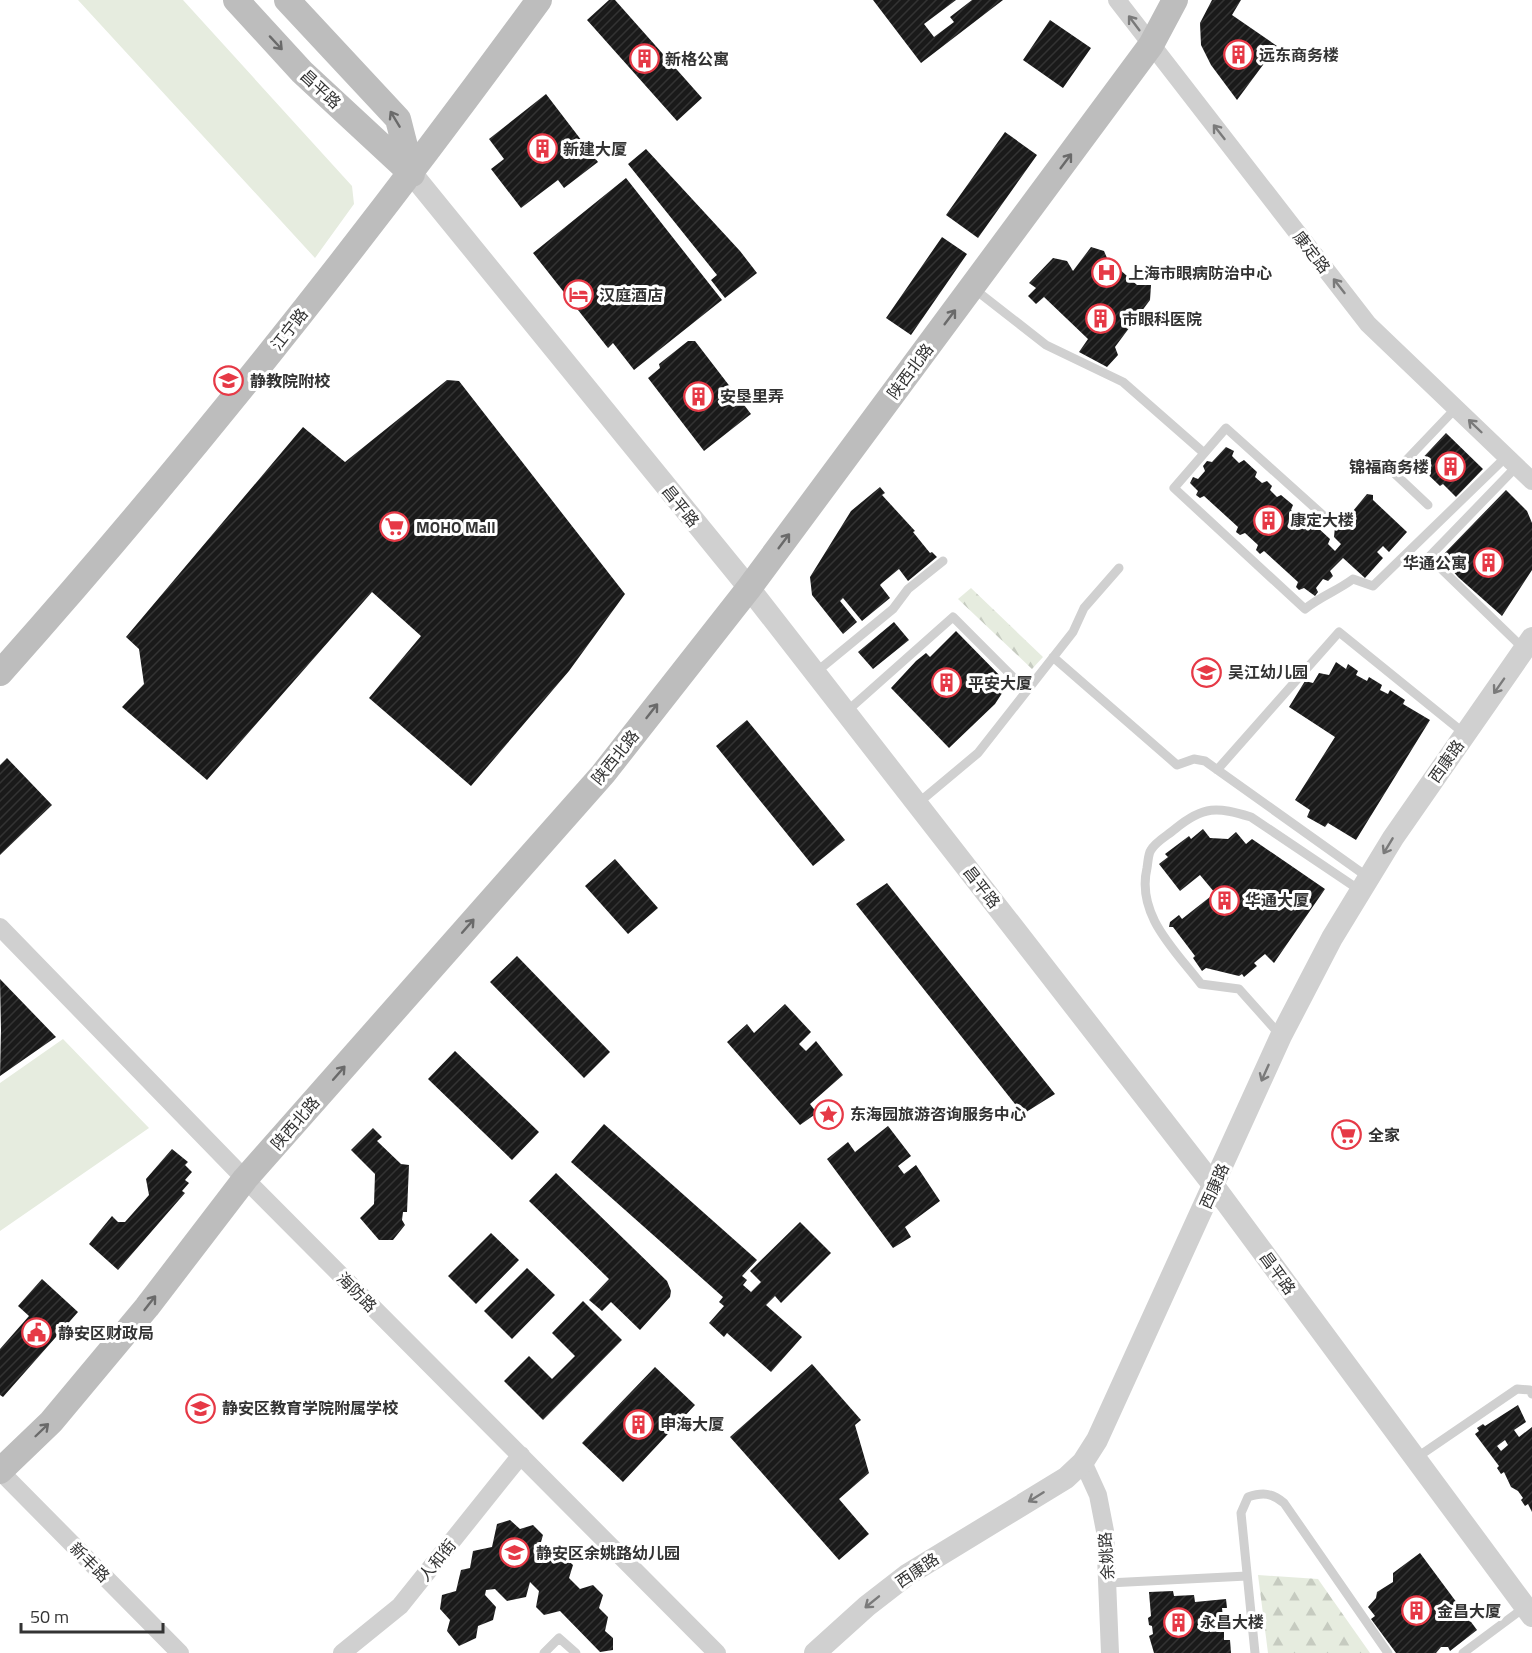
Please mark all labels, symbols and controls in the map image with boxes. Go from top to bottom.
one-way arrow [1128,15,1140,31]
one-way arrow [268,35,282,50]
building icon: 远东商务楼 [1222,39,1254,71]
building icon: 新格公寓 [628,43,660,75]
place label: 远东商务楼 [1259,43,1339,67]
place label: 新格公寓 [665,47,729,71]
street label: 昌平路 [295,64,347,114]
one-way arrow [389,111,401,128]
one-way arrow [1213,125,1226,141]
building icon: 新建大厦 [526,133,558,165]
place label: 新建大厦 [563,137,627,161]
one-way arrow [1060,153,1072,169]
street label: 康定路 [1288,226,1336,278]
hospital icon: 上海市眼病防治中心 [1091,257,1123,289]
place label: 上海市眼病防治中心 [1128,261,1272,285]
one-way arrow [1333,278,1346,294]
hotel icon: 汉庭酒店 [562,279,594,311]
place label: 汉庭酒店 [599,283,663,307]
street label: 江宁路 [265,303,313,355]
building icon: 市眼科医院 [1085,303,1117,335]
place label: 市眼科医院 [1122,307,1202,331]
one-way arrow [943,310,956,326]
street label: 陕西北路 [881,338,939,404]
school or university icon: 静教院附校 [213,365,245,397]
place label: 静教院附校 [250,369,331,393]
building icon: 安垦里弄 [683,380,715,412]
place label: 安垦里弄 [720,384,784,408]
one-way arrow [1467,418,1482,433]
building icon: 锦福商务楼 [1434,451,1466,483]
place label: 锦福商务楼 [1349,455,1429,479]
street label: 昌平路 [657,480,705,532]
building icon: 康定大楼 [1253,504,1285,536]
place label: 康定大楼 [1290,508,1354,532]
supermarket icon: MOHO Mall [379,511,411,543]
place label: MOHO Mall [416,515,496,539]
one-way arrow [777,534,790,550]
building icon: 华通公寓 [1472,547,1504,579]
place label: 华通公寓 [1403,551,1467,575]
school or university icon: 吴江幼儿园 [1191,656,1223,688]
place label: 吴江幼儿园 [1228,660,1308,684]
building icon: 平安大厦 [931,667,963,699]
place label: 平安大厦 [968,671,1032,695]
one-way arrow [1493,677,1505,693]
one-way arrow [645,703,658,719]
street label: 陕西北路 [586,725,644,789]
street label: 西康路 [1422,734,1470,788]
one-way arrow [1381,837,1393,854]
street label: 昌平路 [958,861,1006,913]
building icon: 华通大厦 [1208,884,1240,916]
place label: 华通大厦 [1245,888,1309,912]
one-way arrow [461,919,475,934]
one-way arrow [1258,1063,1270,1081]
one-way arrow [332,1065,346,1080]
street label: 陕西北路 [265,1091,325,1155]
place icon: 东海园旅游咨询服务中心 [813,1098,845,1130]
place label: 东海园旅游咨询服务中心 [850,1102,1026,1126]
supermarket icon: 全家 [1331,1119,1363,1151]
place label: 全家 [1368,1123,1400,1147]
street label: 西康路 [1193,1159,1235,1213]
street label: 昌平路 [1254,1247,1302,1299]
street label: 海防路 [332,1267,382,1317]
one-way arrow [143,1295,156,1311]
public building icon: 静安区财政局 [21,1317,53,1349]
place label: 静安区财政局 [58,1321,154,1345]
school or university icon: 静安区教育学院附属学校 [185,1392,217,1424]
place label: 静安区教育学院附属学校 [222,1396,399,1420]
building icon: 申海大厦 [623,1408,655,1440]
place label: 申海大厦 [660,1412,724,1436]
one-way arrow [35,1423,50,1438]
one-way arrow [1028,1491,1045,1503]
street label: 余姚路 [1092,1531,1120,1581]
street label: 人和街 [413,1534,461,1586]
street label: 新丰路 [65,1537,115,1587]
school or university icon: 静安区余姚路幼儿园 [499,1537,531,1569]
place label: 静安区余姚路幼儿园 [536,1541,680,1565]
street label: 西康路 [890,1547,944,1593]
building icon: 金昌大厦 [1400,1595,1432,1627]
scale bar [21,1596,164,1634]
one-way arrow [864,1596,880,1609]
place label: 金昌大厦 [1437,1599,1501,1623]
text: 50 m [30,1603,69,1630]
building icon: 永昌大楼 [1163,1606,1195,1638]
place label: 永昌大楼 [1200,1610,1264,1634]

